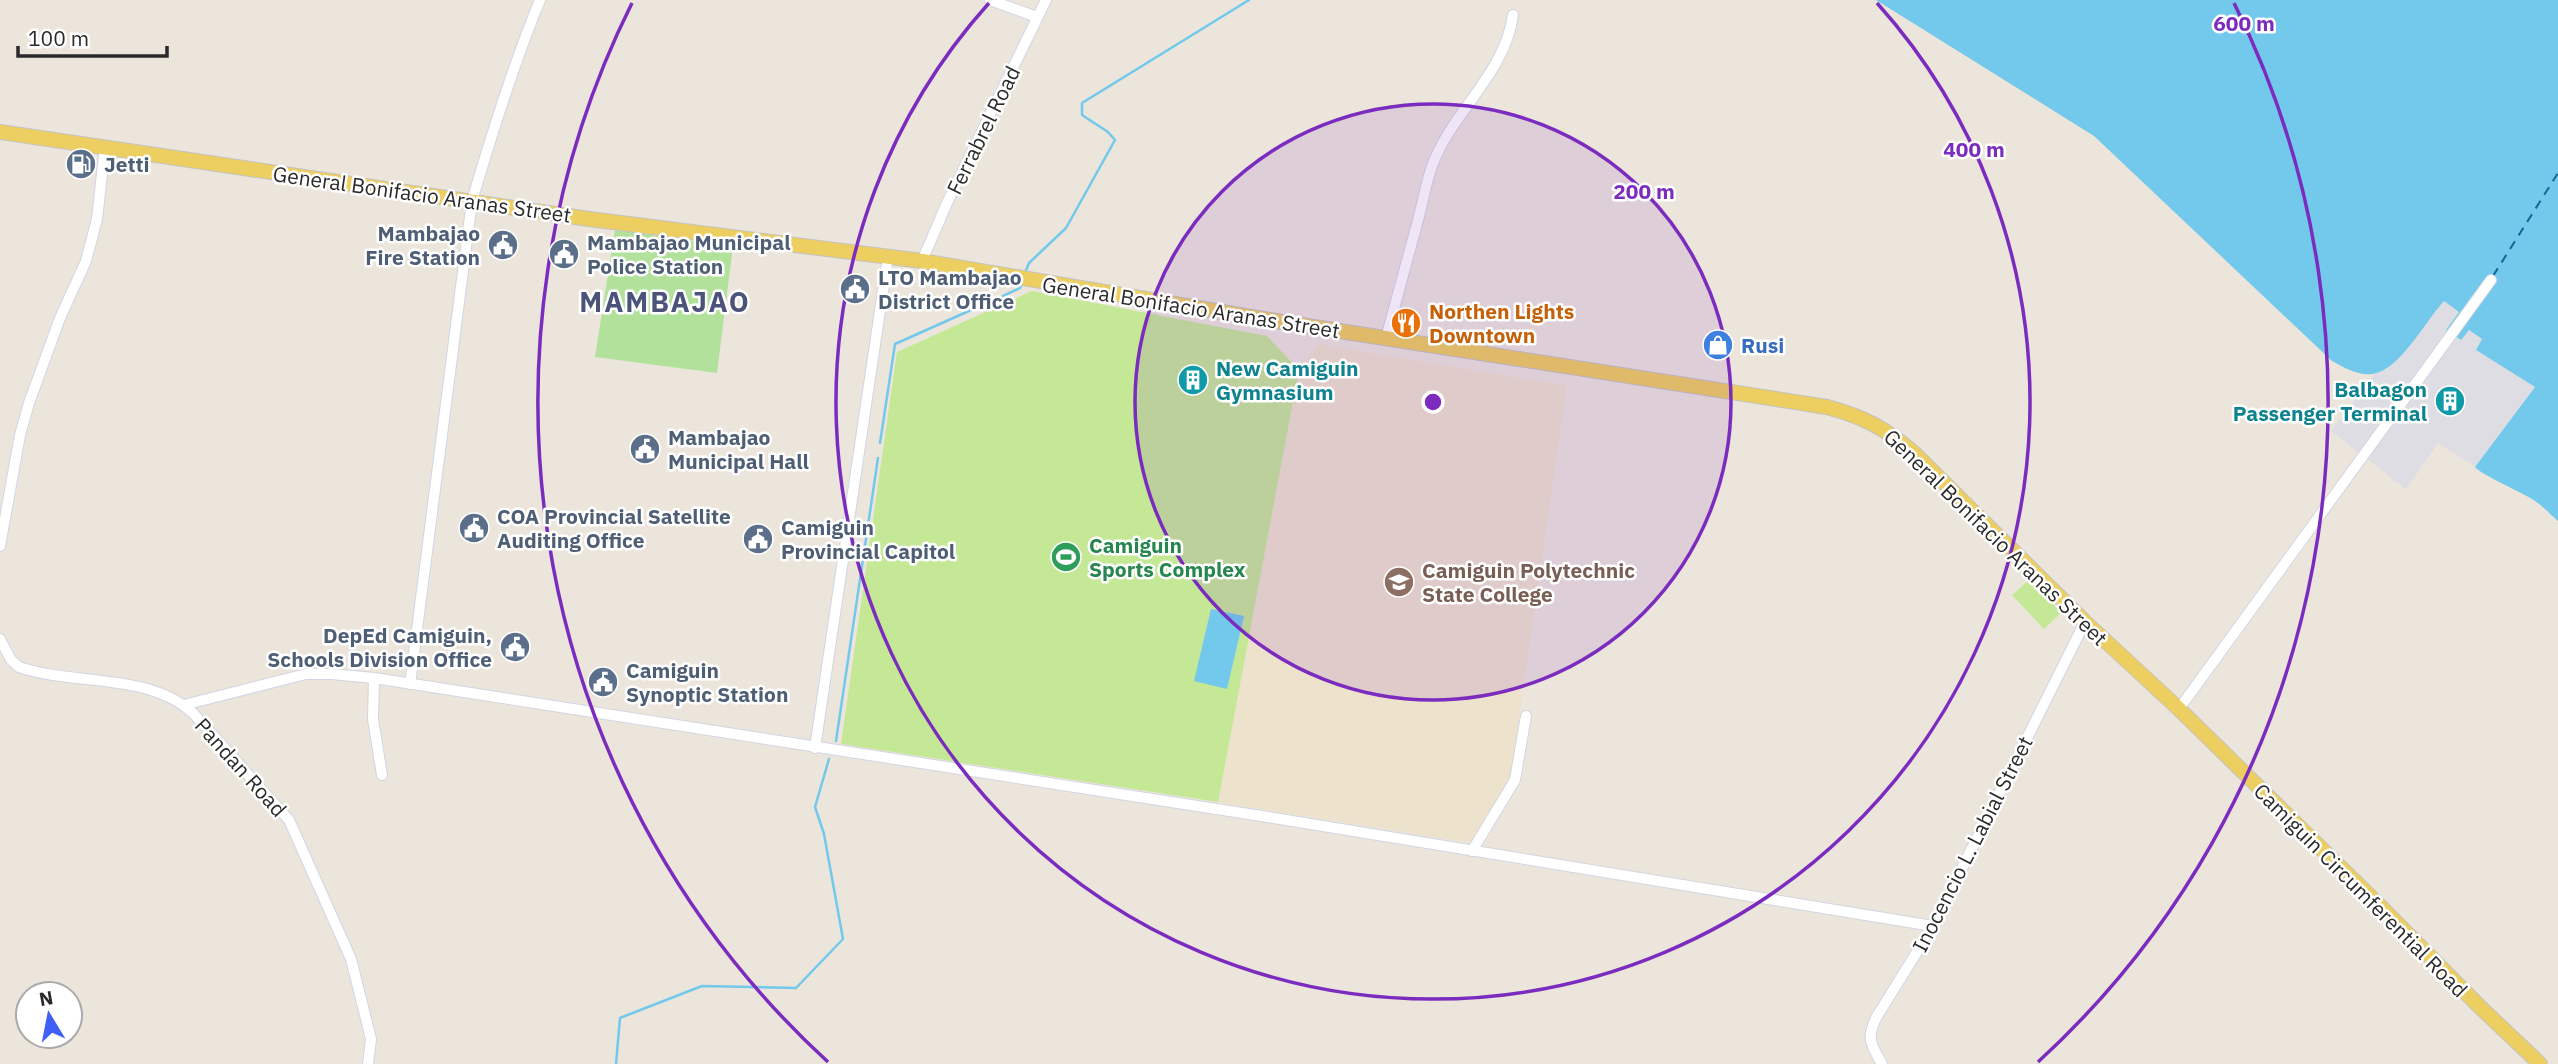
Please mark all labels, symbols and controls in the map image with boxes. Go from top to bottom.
text: 600 m [2213,9,2275,37]
scale bar [18,14,166,58]
text: 100 m [28,24,89,52]
street label: Ferrabrel Road [940,61,1026,199]
text: 400 m [1943,135,2005,163]
fuel station icon: Jetti [64,147,98,181]
place label: Jetti [104,150,150,178]
street label: General Bonifacio Aranas Street [271,159,573,229]
text: 200 m [1613,177,1675,205]
place label: Mambajao Fire Station [365,219,480,271]
public building icon: Mambajao Fire Station [486,228,520,262]
place label: Mambajao Municipal Police Station [587,228,791,280]
public building icon: Mambajao Municipal Police Station [547,237,581,271]
place label: LTO Mambajao District Office [878,263,1022,315]
street label: General Bonifacio Aranas Street [1040,270,1342,344]
public building icon: LTO Mambajao District Office [838,272,872,306]
district label: MAMBAJAO [579,283,751,320]
place label: Northen Lights Downtown [1429,297,1574,349]
restaurant icon: Northen Lights Downtown [1389,306,1423,340]
shop icon: Rusi [1701,328,1735,362]
place label: Rusi [1741,331,1784,359]
place label: New Camiguin Gymnasium [1216,354,1358,406]
building icon: New Camiguin Gymnasium [1176,363,1210,397]
place label: Balbagon Passenger Terminal [2233,375,2427,427]
building icon: Balbagon Passenger Terminal [2433,384,2467,418]
centre of rings [1421,390,1445,414]
place label: Mambajao Municipal Hall [668,423,809,475]
street label: General Bonifacio Aranas Street [1878,423,2114,651]
public building icon: Mambajao Municipal Hall [628,432,662,466]
place label: COA Provincial Satellite Auditing Office [497,502,731,554]
public building icon: COA Provincial Satellite Auditing Office [457,511,491,545]
place label: Camiguin Provincial Capitol [781,513,955,565]
public building icon: Camiguin Provincial Capitol [741,522,775,556]
place label: Camiguin Sports Complex [1089,531,1246,583]
sports icon: Camiguin Sports Complex [1049,540,1083,574]
place label: Camiguin Polytechnic State College [1422,556,1635,608]
school or university icon: Camiguin Polytechnic State College [1382,565,1416,599]
place label: DepEd Camiguin, Schools Division Office [267,621,492,673]
public building icon: DepEd Camiguin, Schools Division Office [498,630,532,664]
place label: Camiguin Synoptic Station [626,656,788,708]
public building icon: Camiguin Synoptic Station [586,665,620,699]
street label: Pandan Road [189,711,293,823]
street label: Inocencio L. Labial Street [1905,731,2039,957]
street label: Camiguin Circumferential Road [2248,777,2474,1003]
north arrow [14,980,84,1050]
text: N [37,985,55,1011]

